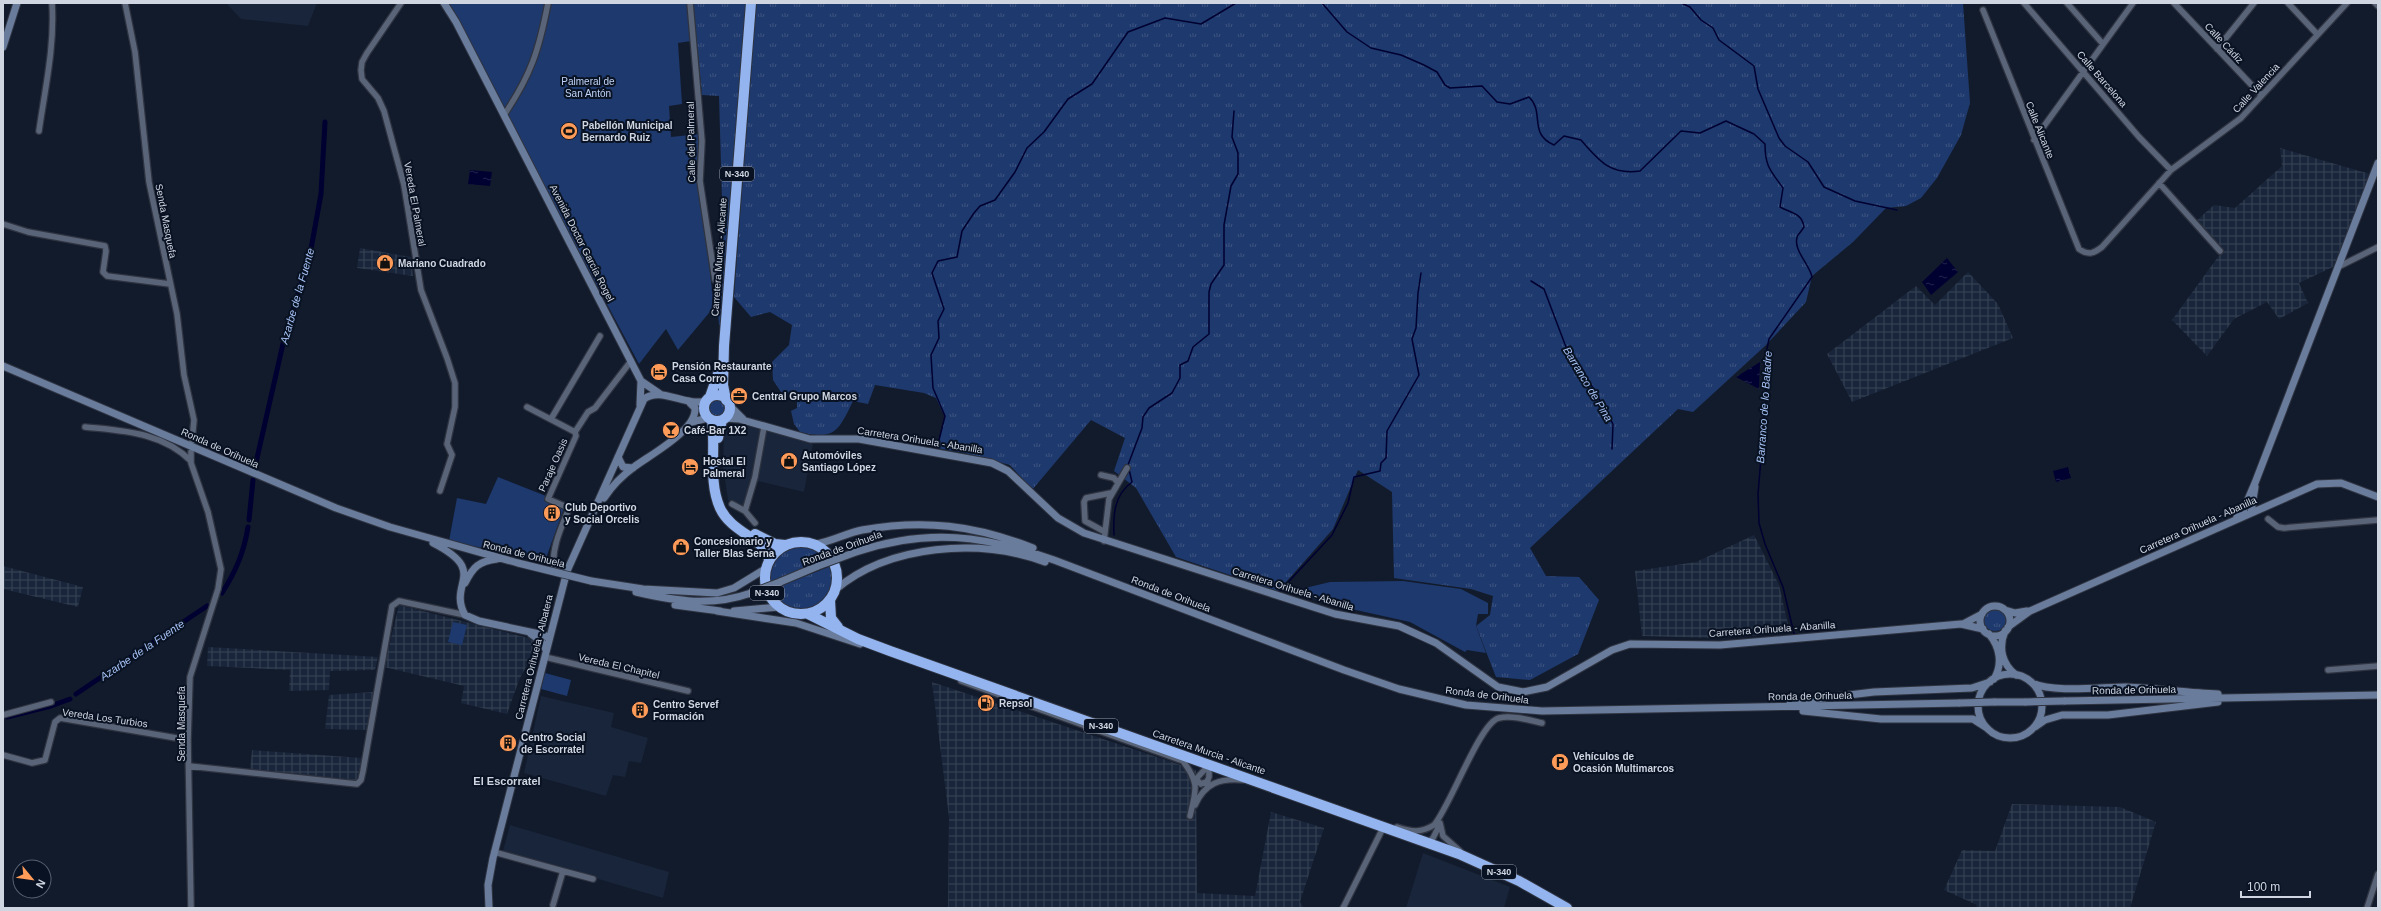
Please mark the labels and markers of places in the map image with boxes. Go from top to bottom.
place label: Pabellón Municipal Bernardo Ruiz [582,120,673,143]
sports icon: Pabellón Municipal Bernardo Ruiz [559,121,579,141]
shop icon: Mariano Cuadrado [375,253,395,273]
place label: Mariano Cuadrado [398,258,486,269]
place label: Pensión Restaurante Casa Corro [672,361,772,384]
hotel icon: Pensión Restaurante Casa Corro [649,362,669,382]
office icon: Central Grupo Marcos [729,386,749,406]
place label: Central Grupo Marcos [752,391,857,402]
bar icon: Café-Bar 1X2 [661,420,681,440]
place label: Café-Bar 1X2 [684,425,747,436]
place label: Automóviles Santiago López [802,450,876,473]
shop icon: Automóviles Santiago López [779,451,799,471]
place label: Hostal El Palmeral [703,456,746,479]
hotel icon: Hostal El Palmeral [680,457,700,477]
place label: Club Deportivo y Social Orcelis [565,502,640,525]
building icon: Club Deportivo y Social Orcelis [542,503,562,523]
place label: Concesionario y Taller Blas Serna [694,536,775,559]
shop icon: Concesionario y Taller Blas Serna [671,537,691,557]
fuel station icon: Repsol [976,693,996,713]
place label: Repsol [999,698,1033,709]
place label: Centro Servef Formación [653,699,719,722]
building icon: Centro Servef Formación [630,700,650,720]
place label: Centro Social de Escorratel [521,732,586,755]
building icon: Centro Social de Escorratel [498,733,518,753]
place label: Vehículos de Ocasión Multimarcos [1573,751,1675,774]
parking icon: Vehículos de Ocasión Multimarcos [1550,752,1570,772]

